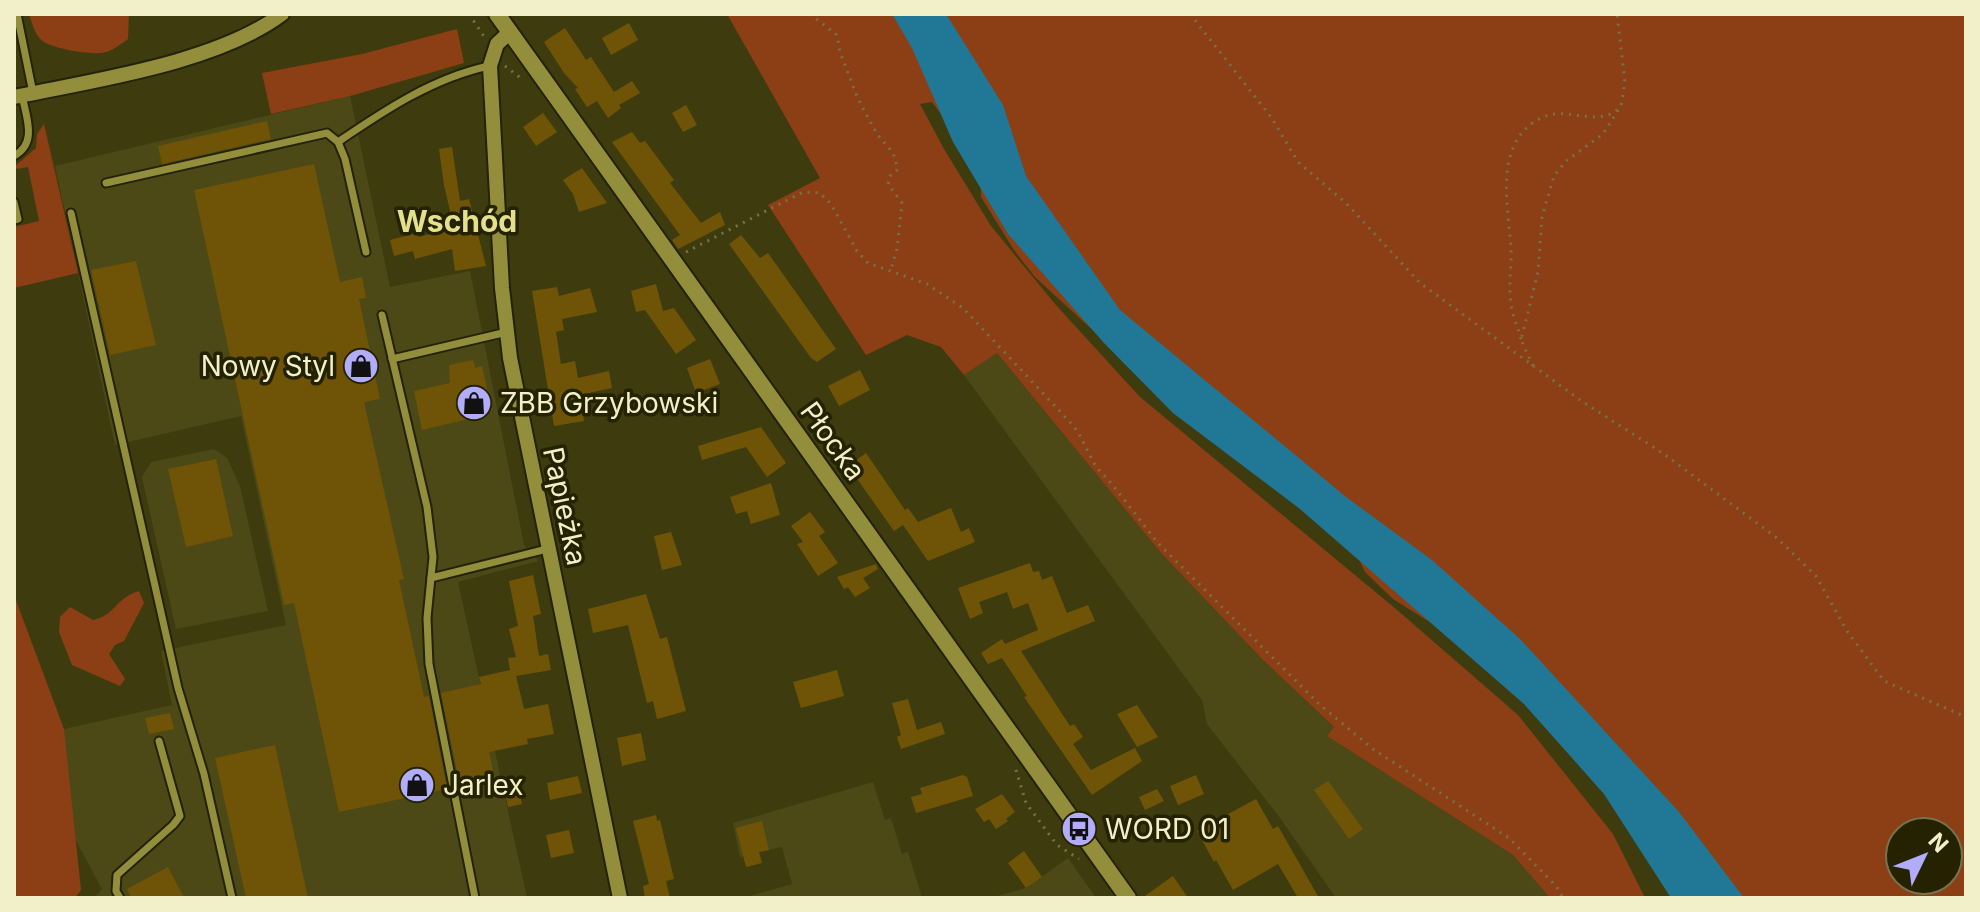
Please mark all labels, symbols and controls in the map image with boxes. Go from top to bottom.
district label: Wschód [397,203,517,239]
shop icon: Nowy Styl [342,347,380,385]
place label: Nowy Styl [201,349,335,383]
shop icon: ZBB Grzybowski [455,384,493,422]
place label: ZBB Grzybowski [500,386,718,420]
street label: Płocka [793,395,873,487]
street label: Papieżka [536,444,594,568]
shop icon: Jarlex [398,766,436,804]
place label: Jarlex [443,768,523,802]
bus stop icon: WORD 01 [1060,810,1098,848]
place label: WORD 01 [1105,812,1229,846]
north arrow [1884,816,1964,896]
text: N [1923,827,1954,857]

